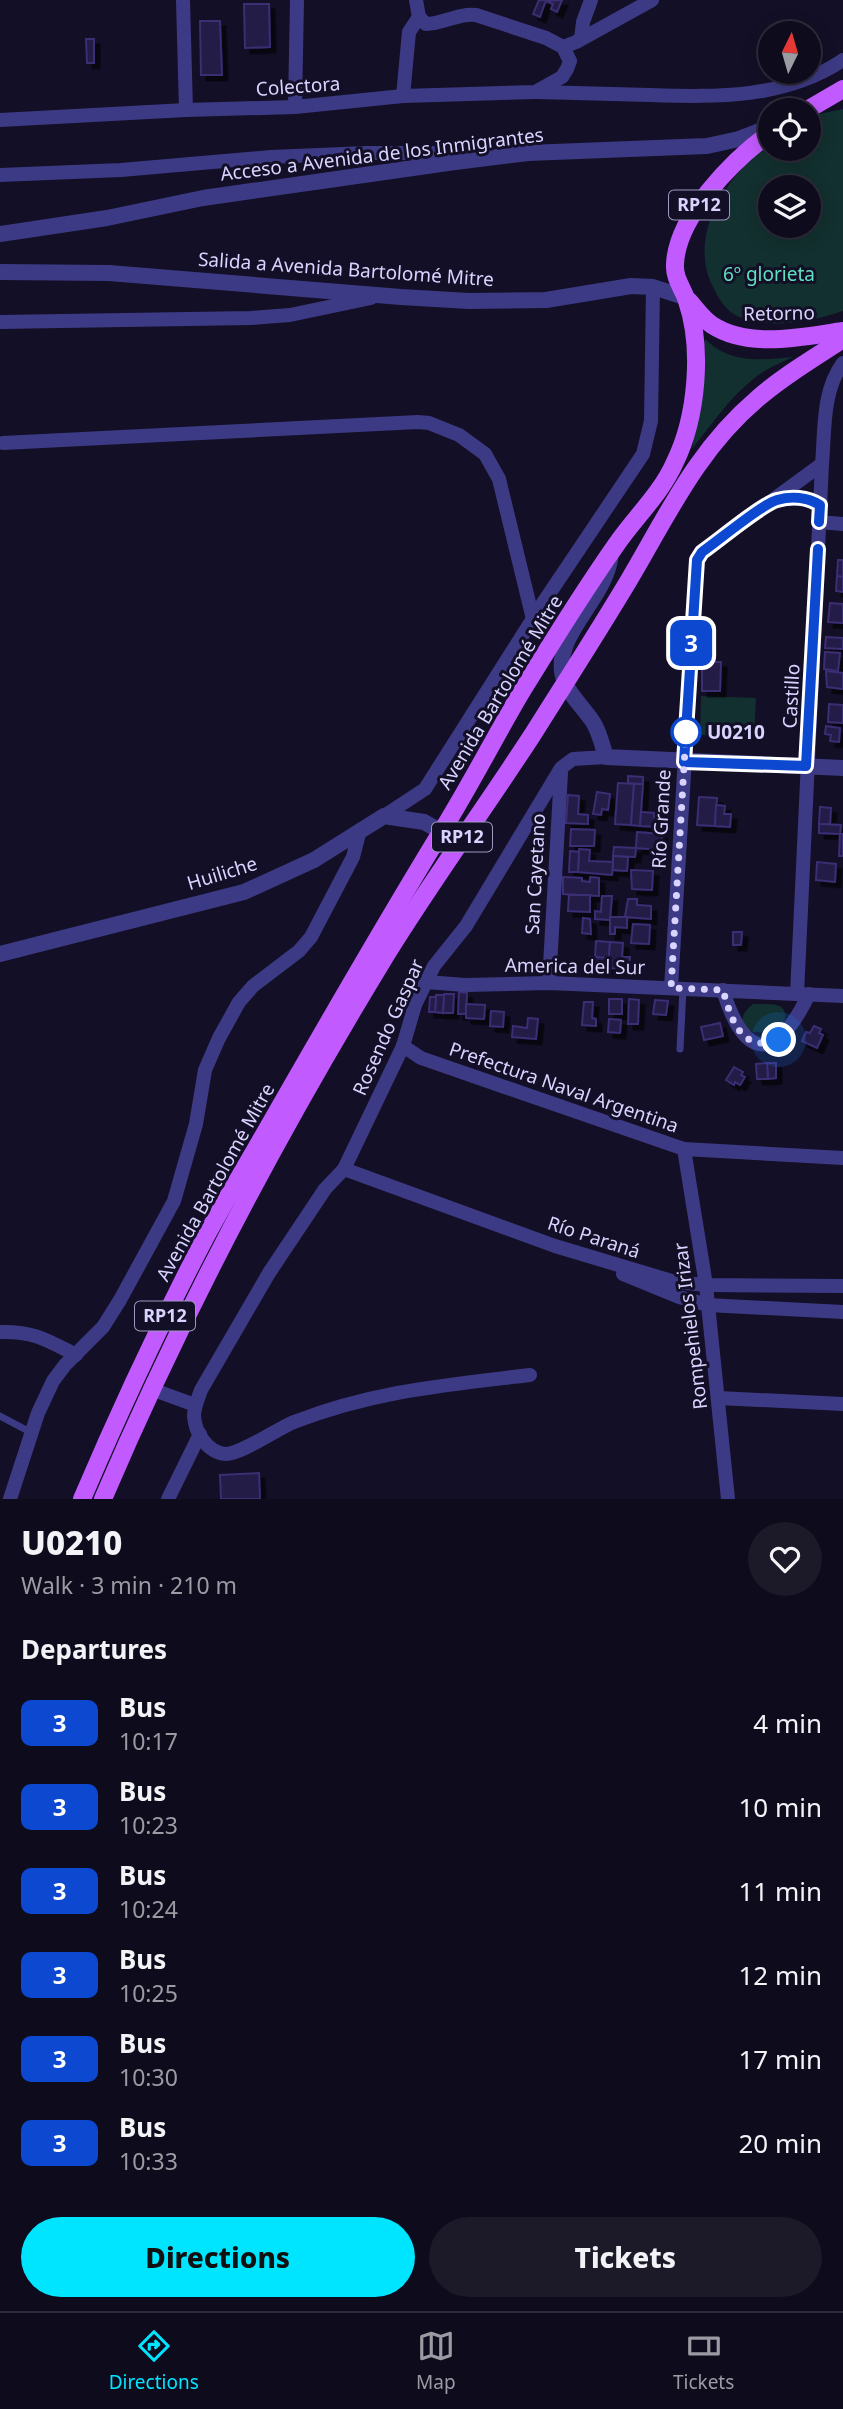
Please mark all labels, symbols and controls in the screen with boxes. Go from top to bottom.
north arrow [758,21,821,84]
map controls [758,21,821,238]
street label: Colectora [255,70,341,102]
button: locate [758,98,821,161]
street label: Acceso a Avenida de los Inmigrantes [219,121,545,187]
button: layers [758,175,821,238]
road number: RP12 [669,190,729,220]
street label: Salida a Avenida Bartolomé Mitre [197,246,495,292]
park label: 6º glorieta [723,261,815,287]
street label: Retorno [743,299,815,327]
street label: Avenida Bartolomé Mitre [432,590,568,794]
line badge: 3 [668,620,714,666]
text: 3 [684,626,698,659]
street label: Castillo [776,663,806,729]
marker: U0210 [671,717,701,747]
place label: U0210 [707,719,765,745]
street label: Río Grande [645,769,677,869]
street label: San Cayetano [519,813,551,935]
road number: RP12 [432,822,492,852]
street label: Huiliche [184,850,260,896]
street label: America del Sur [505,952,646,980]
street label: Rosendo Gaspar [346,955,430,1099]
your location [761,1022,796,1057]
street label: Prefectura Naval Argentina [446,1035,682,1139]
street label: Avenida Bartolomé Mitre [150,1078,280,1286]
street label: Río Paraná [544,1210,644,1264]
street label: Rompehielos Irizar [667,1241,713,1411]
road number: RP12 [135,1302,195,1330]
text: U0210 [21,1520,122,1565]
button: heart [748,1522,822,1596]
text: Walk · 3 min · 210 m [21,1569,237,1601]
text: Departures [21,1631,167,1667]
text: Bus [119,1689,166,1725]
text: 4 min [753,1705,822,1741]
text: 3 [53,1706,66,1739]
text: 10:17 [119,1725,178,1757]
text: Bus [119,1773,166,1809]
text: 10 min [738,1789,822,1825]
text: 3 [53,1790,66,1823]
text: 10:23 [119,1809,178,1841]
text: Bus [119,1857,166,1893]
text: 11 min [738,1873,822,1909]
text: 3 [53,1874,66,1907]
text: 10:24 [119,1893,178,1925]
text: Bus [119,1941,166,1977]
text: 12 min [738,1957,822,1993]
text: 3 [53,1958,66,1991]
text: 10:25 [119,1977,178,2009]
text: Bus [119,2025,166,2061]
text: 17 min [738,2041,822,2077]
text: 3 [53,2042,66,2075]
text: 10:30 [119,2061,178,2093]
text: Bus [119,2109,166,2145]
text: 20 min [738,2125,822,2161]
text: 3 [53,2126,66,2159]
text: 10:33 [119,2145,178,2177]
button: Directions [21,2217,415,2297]
button: Tickets [429,2217,822,2297]
tab: Directions [109,2327,199,2395]
tab: Map [416,2327,456,2395]
tab: Tickets [673,2327,734,2395]

